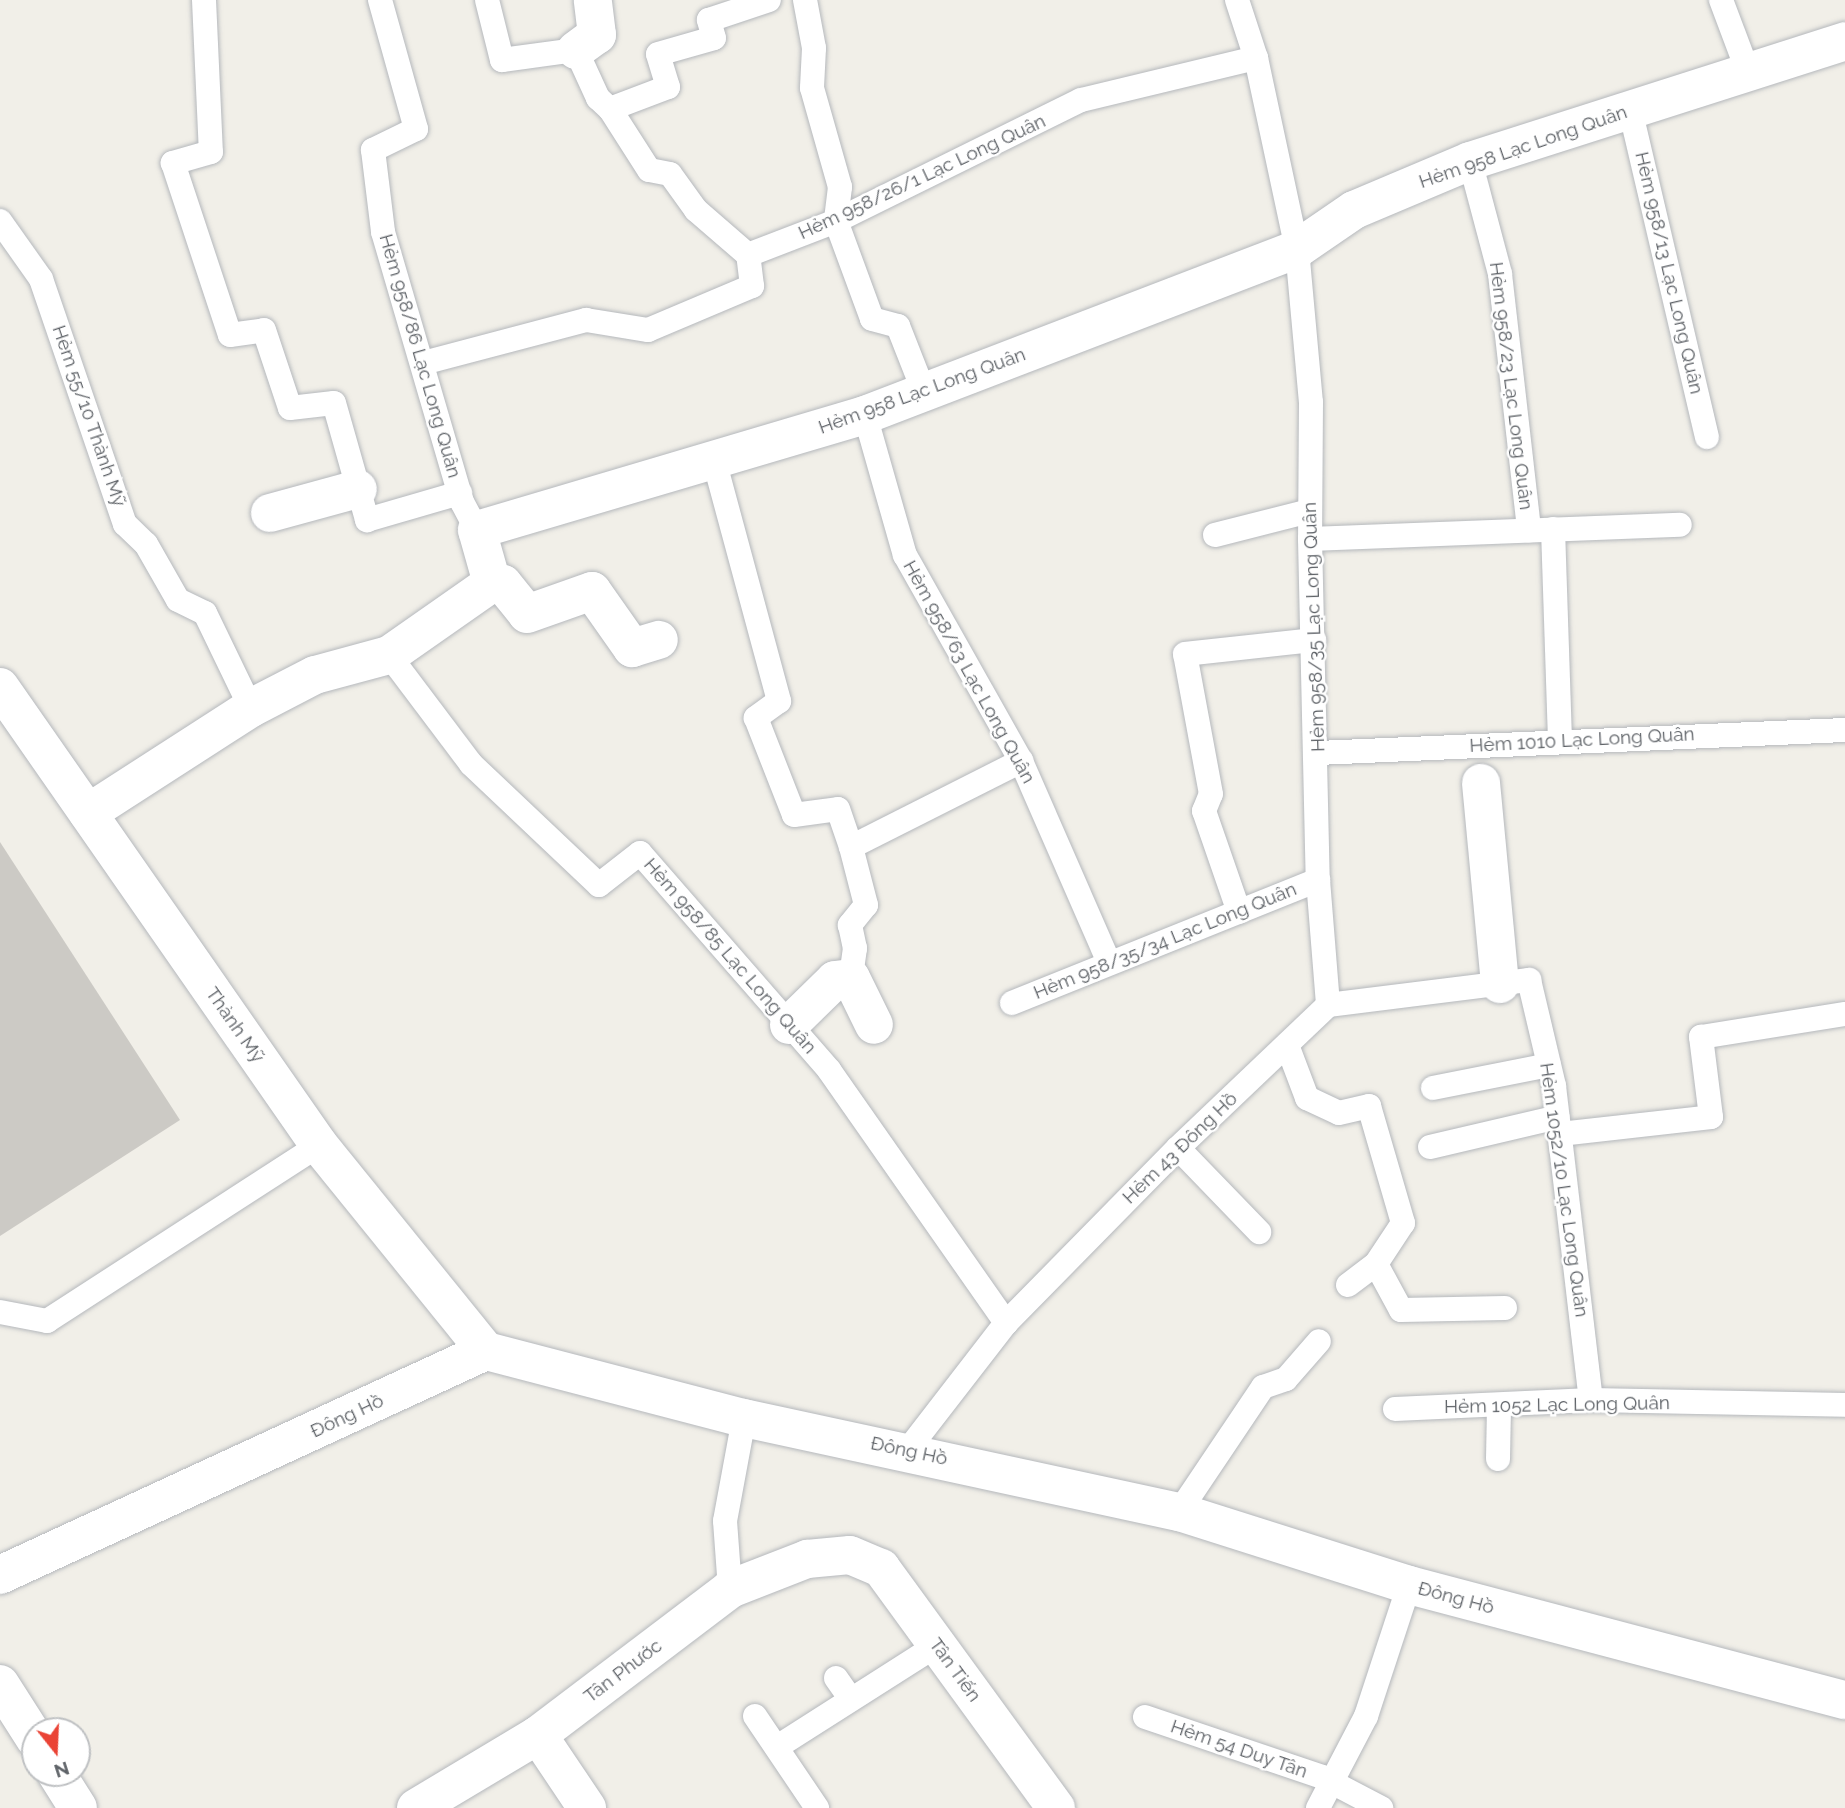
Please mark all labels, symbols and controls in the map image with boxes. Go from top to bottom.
street label: Hẻm 958 Lạc Long Quân [1416,101,1630,193]
street label: Hẻm 958/26/1 Lạc Long Quân [795,110,1049,244]
street label: Hẻm 958/13 Lạc Long Quân [1630,150,1708,396]
street label: Hẻm 958/86 Lạc Long Quân [374,231,466,481]
street label: Hẻm 958/23 Lạc Long Quân [1484,261,1538,511]
street label: Hẻm 55/10 Thành Mỹ [47,322,131,510]
street label: Hẻm 958 Lạc Long Quân [815,343,1029,439]
street label: Hẻm 958/35 Lạc Long Quân [1298,502,1330,752]
street label: Hẻm 958/63 Lạc Long Quân [898,557,1040,787]
street label: Hẻm 1010 Lạc Long Quân [1469,723,1695,757]
street label: Hẻm 958/85 Lạc Long Quân [639,854,821,1058]
street label: Hẻm 958/35/34 Lạc Long Quân [1030,878,1300,1004]
street label: Thành Mỹ [201,983,269,1067]
street label: Hẻm 1052/10 Lạc Long Quân [1535,1061,1593,1319]
street label: Hẻm 43 Đông Hồ [1118,1087,1242,1209]
street label: Đông Hồ [307,1389,387,1443]
street label: Hẻm 1052 Lạc Long Quân [1444,1392,1670,1418]
street label: Đông Hồ [868,1432,950,1470]
street label: Đông Hồ [1415,1577,1497,1619]
street label: Tân Tiến [924,1633,986,1707]
street label: Tân Phước [579,1634,667,1708]
street label: Hẻm 54 Duy Tân [1167,1715,1311,1783]
north arrow [21,1717,91,1787]
text: N [52,1757,72,1783]

